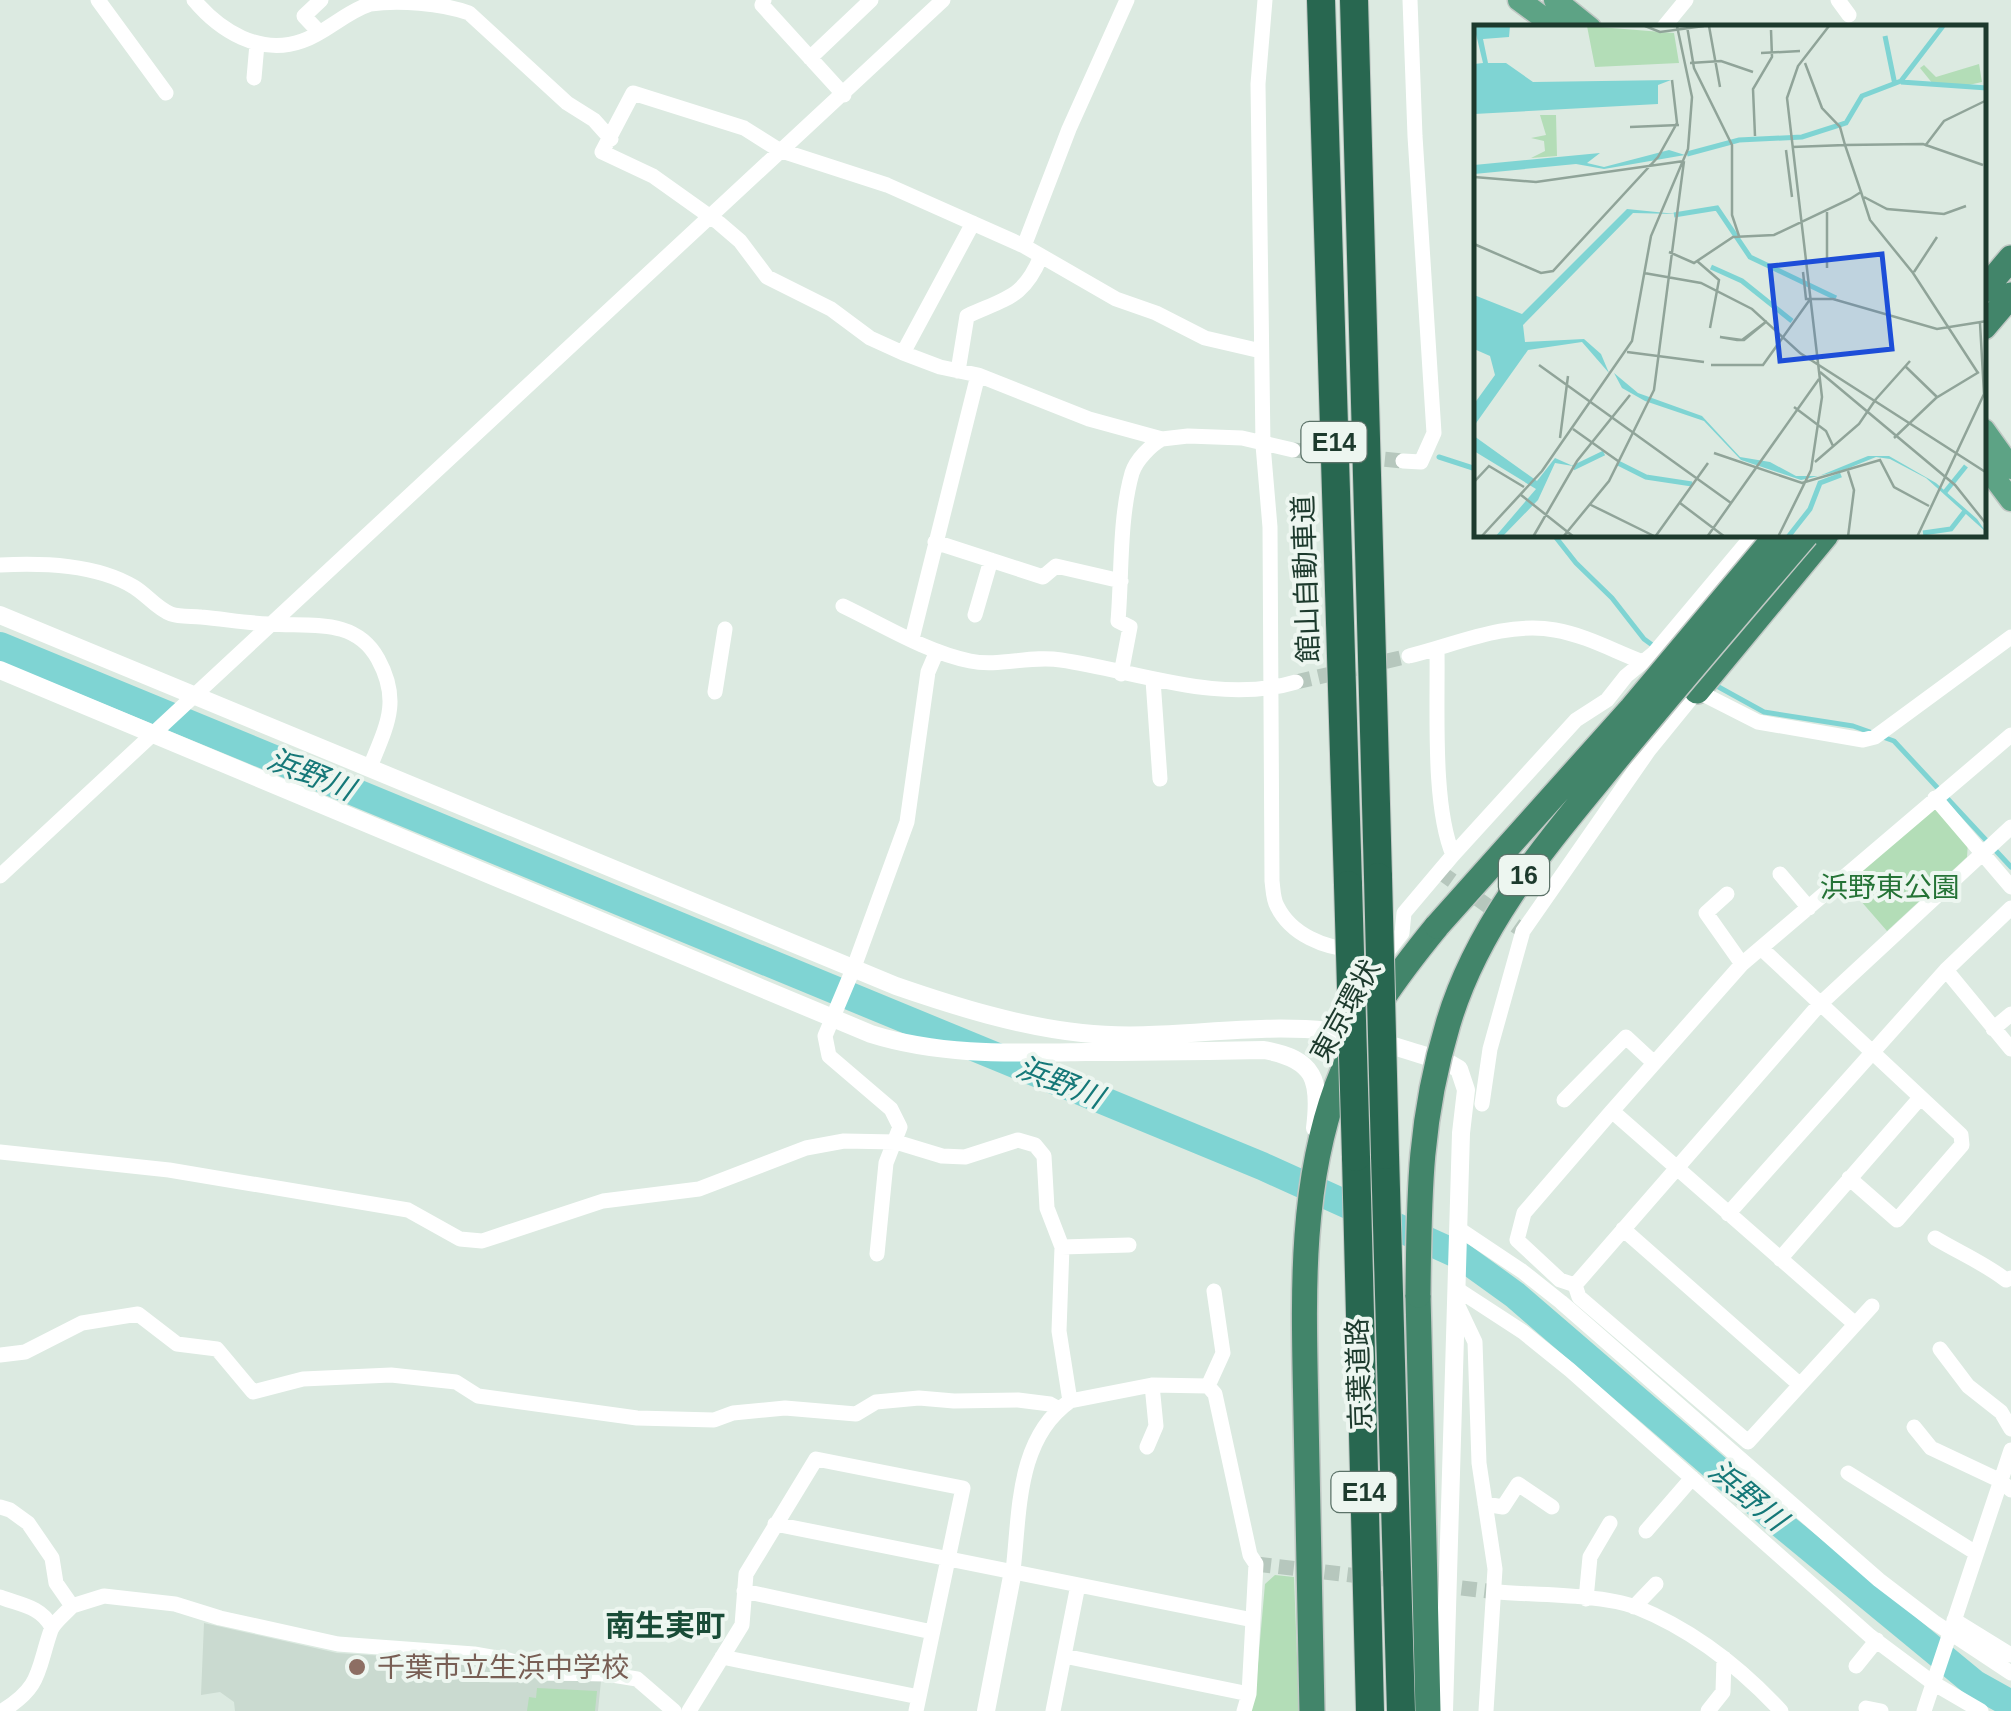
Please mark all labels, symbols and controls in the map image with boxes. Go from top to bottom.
inset map [1474,25,1986,538]
road number: E14 [1302,422,1366,462]
street label: 館山自動車道 [1288,495,1324,663]
water label: 浜野川 [263,742,362,807]
road number: 16 [1499,855,1549,895]
park label: 浜野東公園 [1820,872,1960,903]
street label: 東京環状 [1304,954,1386,1068]
water label: 浜野川 [1012,1050,1111,1115]
street label: 京葉道路 [1342,1317,1376,1431]
water label: 浜野川 [1703,1453,1795,1538]
road number: E14 [1332,1472,1396,1512]
district label: 南生実町 [605,1609,725,1642]
place label: 千葉市立生浜中学校 [377,1652,629,1683]
marker: 千葉市立生浜中学校 [346,1656,368,1678]

